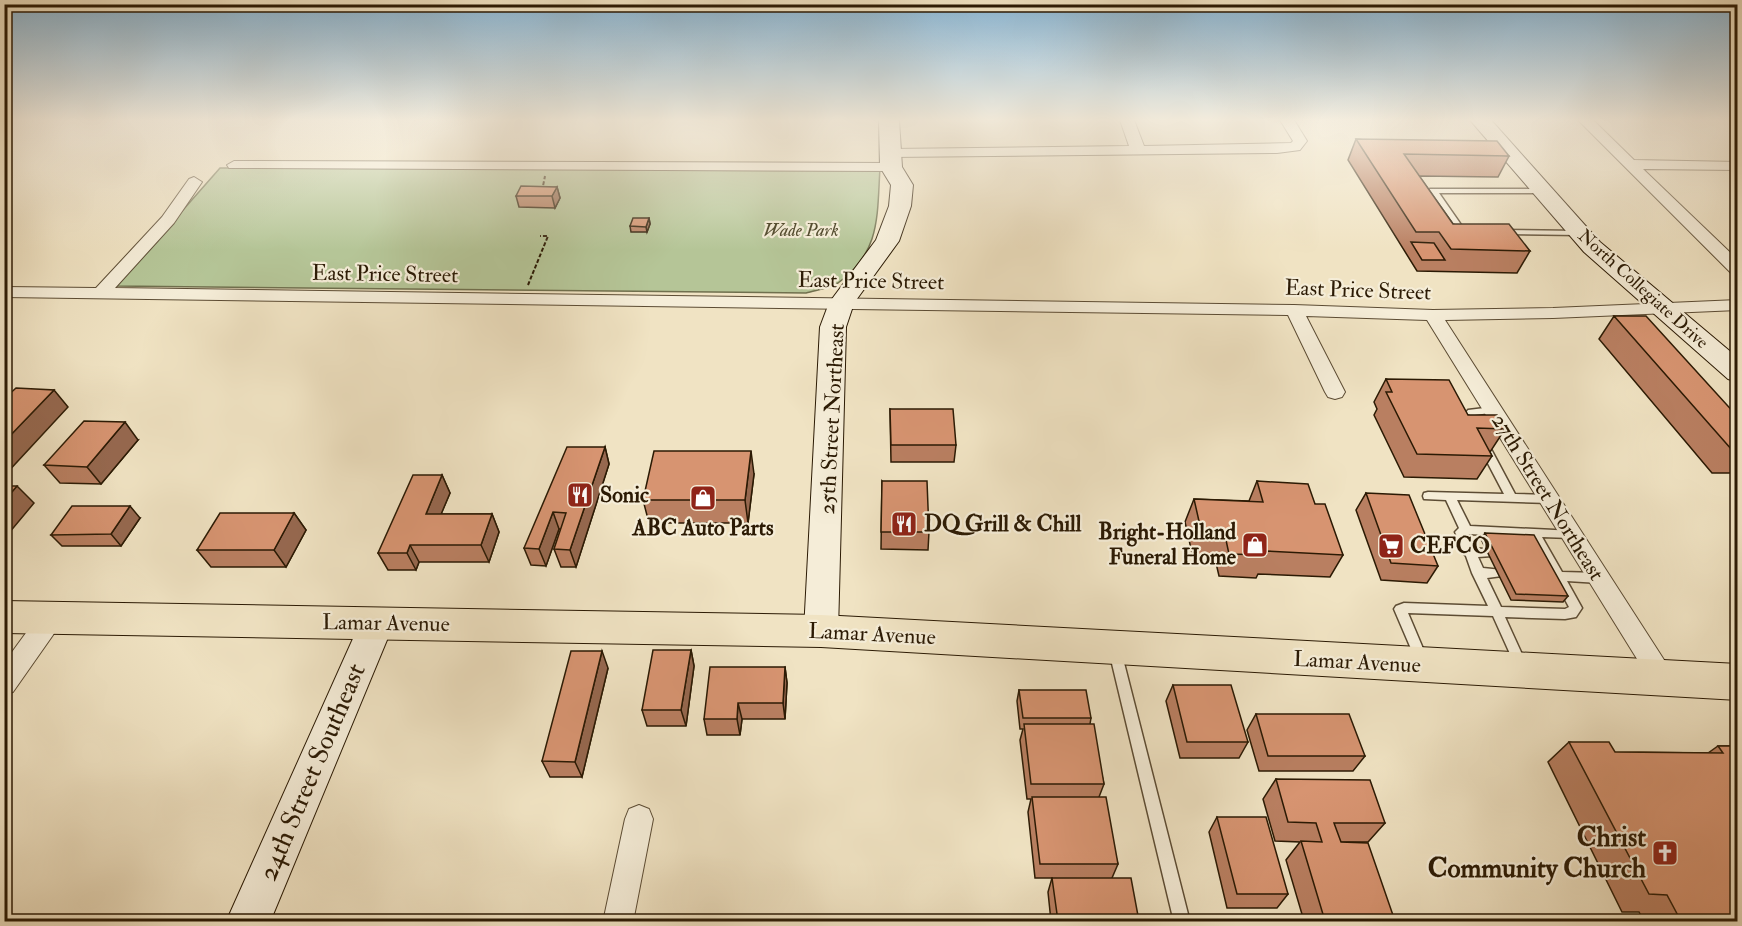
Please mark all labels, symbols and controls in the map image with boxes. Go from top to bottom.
park label: Wade Park [763,219,839,242]
street label: North Collegiate Drive [1573,224,1713,354]
street label: East Price Street [311,259,459,289]
street label: East Price Street [797,266,945,296]
street label: East Price Street [1284,273,1432,307]
street label: 25th Street Northeast [813,323,851,515]
street label: 27th Street Northeast [1485,408,1611,586]
restaurant icon: Sonic [565,480,595,510]
place label: Sonic [600,481,649,509]
shop icon: ABC Auto Parts [688,483,718,513]
restaurant icon: DQ Grill & Chill [889,509,919,539]
place label: DQ Grill & Chill [924,510,1082,538]
place label: ABC Auto Parts [632,514,774,542]
place label: Bright-Holland Funeral Home [1098,518,1237,571]
shop icon: Bright-Holland Funeral Home [1240,530,1270,560]
supermarket icon: CEFCO [1376,531,1406,561]
place label: CEFCO [1410,532,1490,560]
street label: Lamar Avenue [322,608,450,638]
street label: Lamar Avenue [808,617,936,651]
street label: Lamar Avenue [1293,645,1421,679]
street label: 24th Street Southeast [251,658,373,886]
place label: Christ Community Church [1428,821,1647,886]
church icon: Christ Community Church [1650,838,1680,868]

